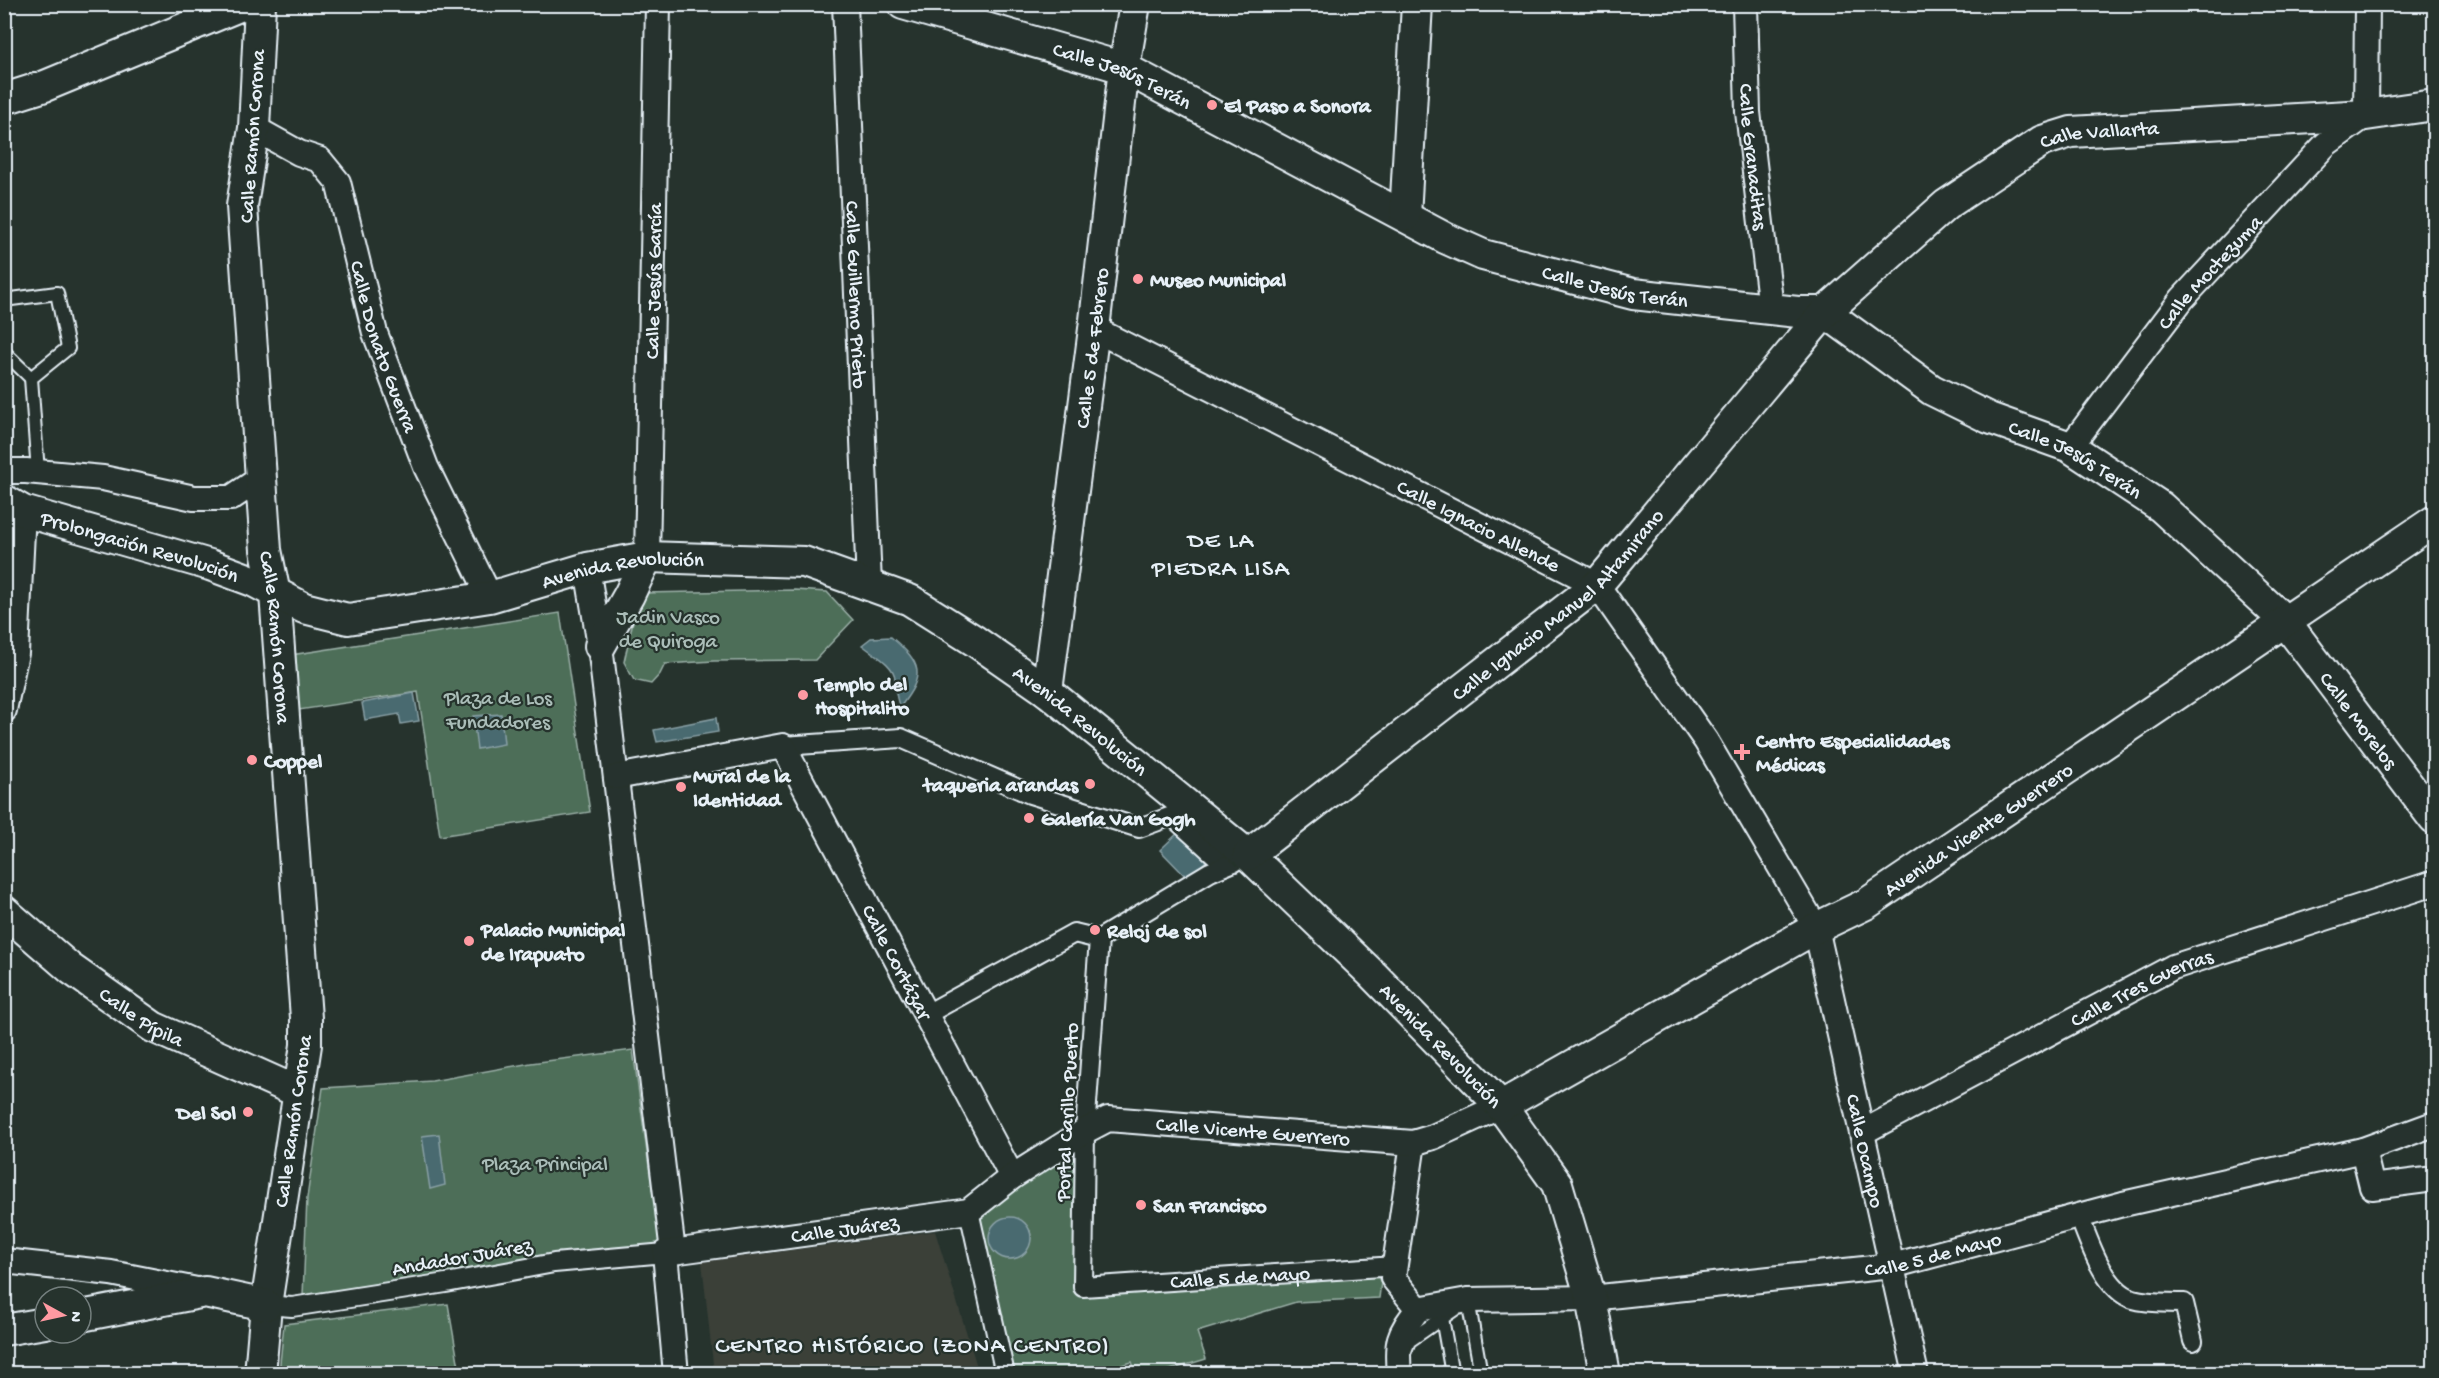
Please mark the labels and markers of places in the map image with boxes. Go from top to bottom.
place label: El Paso a Sonora [1224,96,1372,121]
marker: El Paso a Sonora [1205,98,1219,112]
place label: Museo Municipal [1150,270,1287,295]
marker: Museo Municipal [1131,272,1145,286]
place label: Templo del Hospitalito [813,674,909,723]
marker: Templo del Hospitalito [796,688,810,702]
place label: Centro Especialidades Médicas [1755,731,1951,780]
marker: Centro Especialidades Médicas [1733,743,1751,761]
place label: Coppel [263,751,323,776]
marker: Coppel [245,753,259,767]
place label: Mural de la Identidad [693,766,792,815]
place label: taqueria arandas [921,775,1079,800]
marker: taqueria arandas [1083,777,1097,791]
marker: Mural de la Identidad [674,780,688,794]
place label: Galería Van Gogh [1041,809,1196,834]
marker: Galería Van Gogh [1022,811,1036,825]
place label: Palacio Municipal de Irapuato [480,920,626,969]
place label: Reloj de sol [1106,921,1207,946]
marker: Reloj de sol [1088,923,1102,937]
marker: Palacio Municipal de Irapuato [462,934,476,948]
place label: Del Sol [175,1103,236,1128]
marker: Del Sol [241,1105,255,1119]
place label: San Francisco [1153,1196,1267,1221]
marker: San Francisco [1134,1198,1148,1212]

